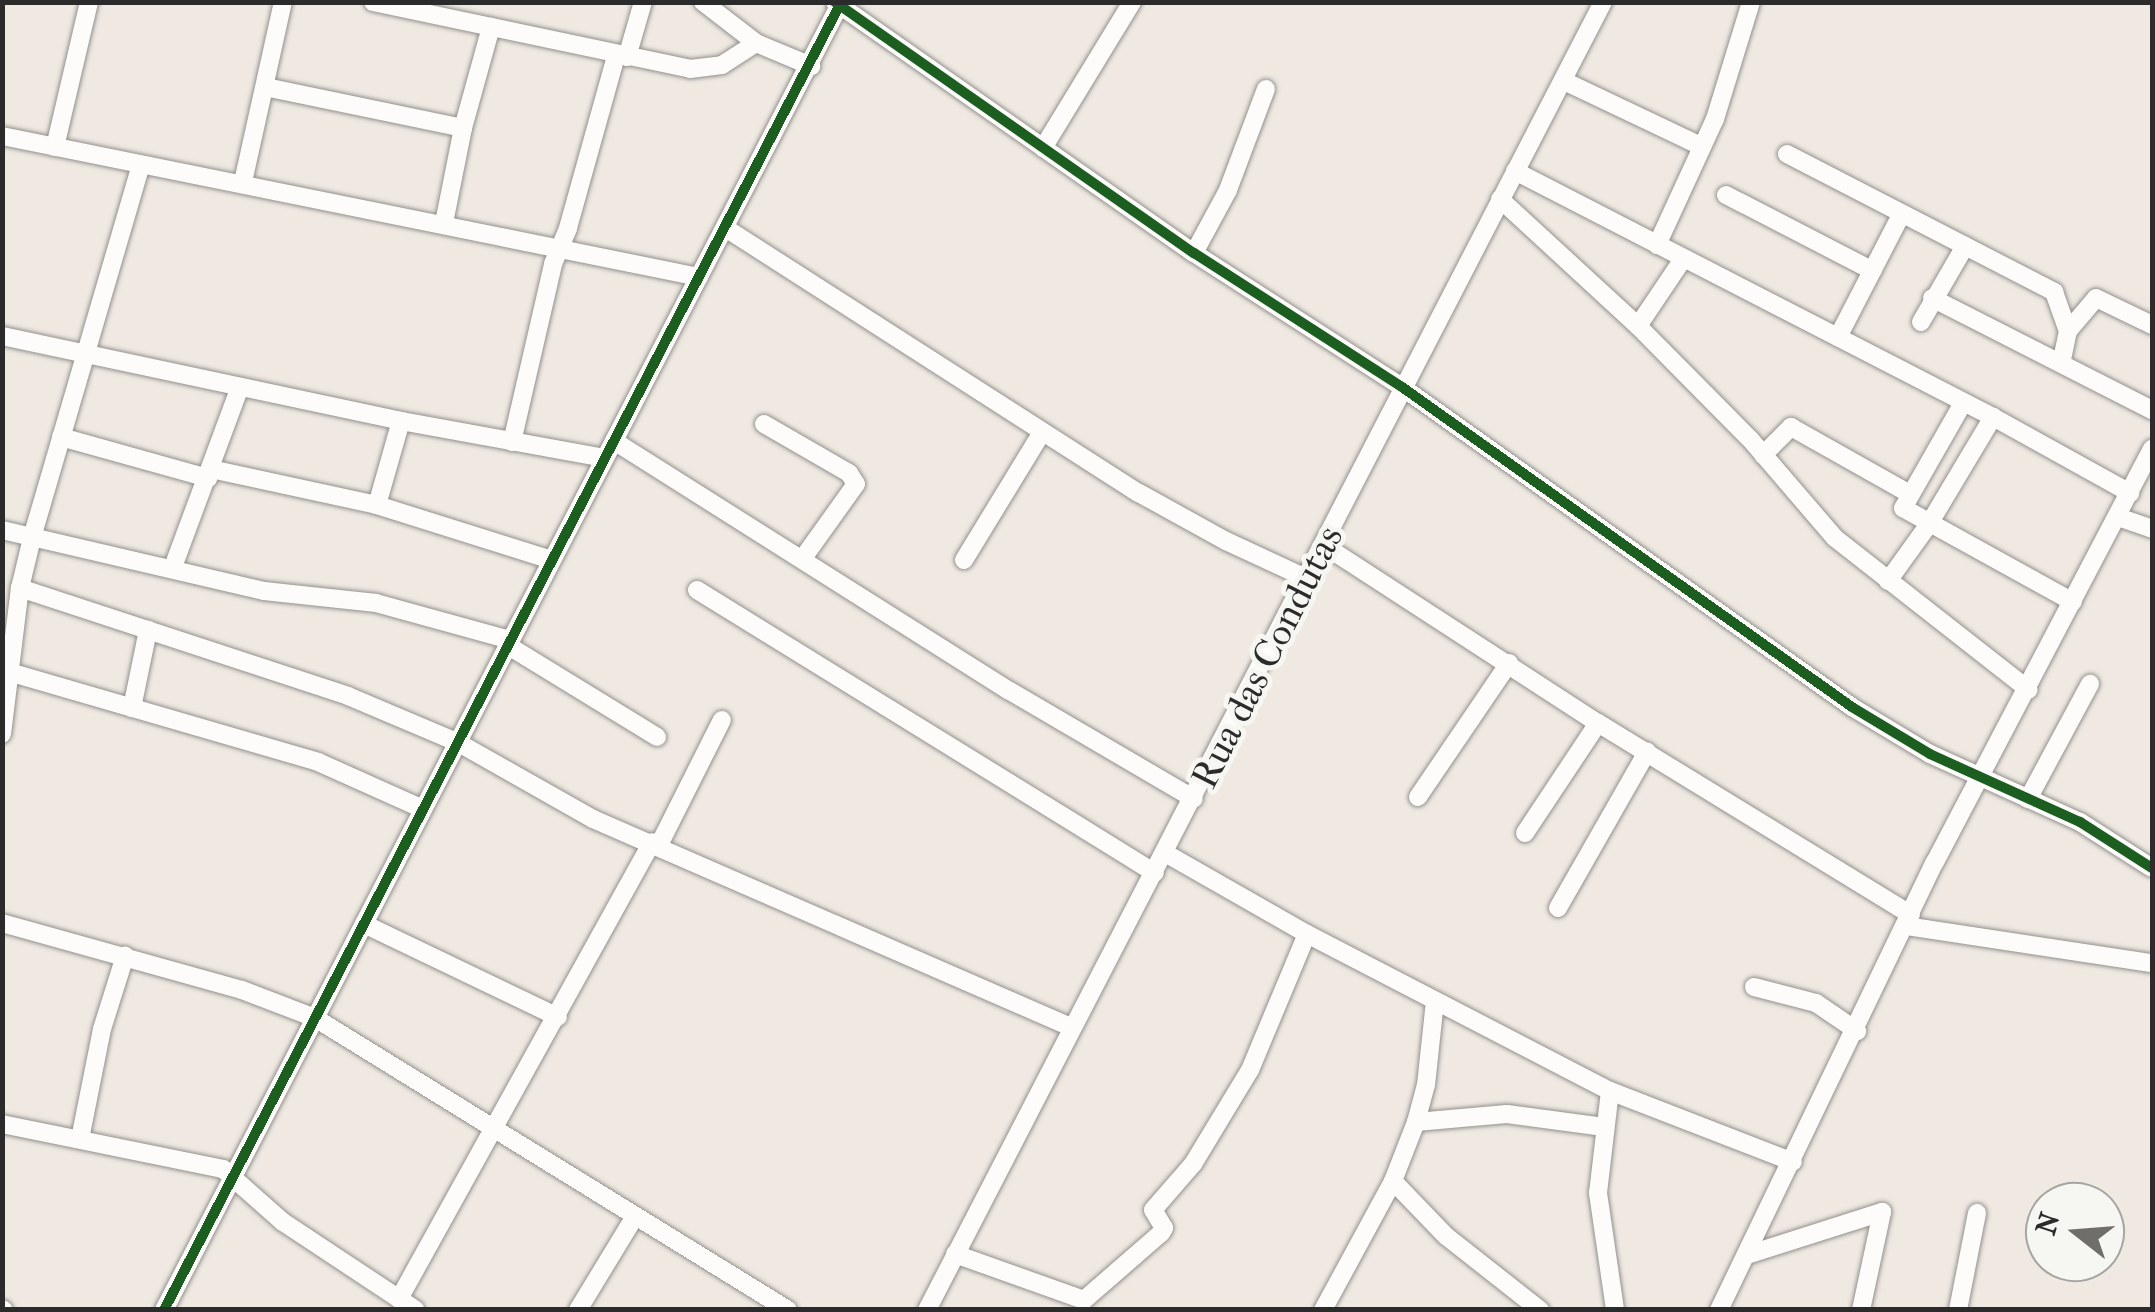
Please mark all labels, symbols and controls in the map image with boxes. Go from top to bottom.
street label: Rua das Condutas [1181,518,1353,796]
north arrow [2025,1182,2125,1282]
text: N [2029,1209,2067,1239]

